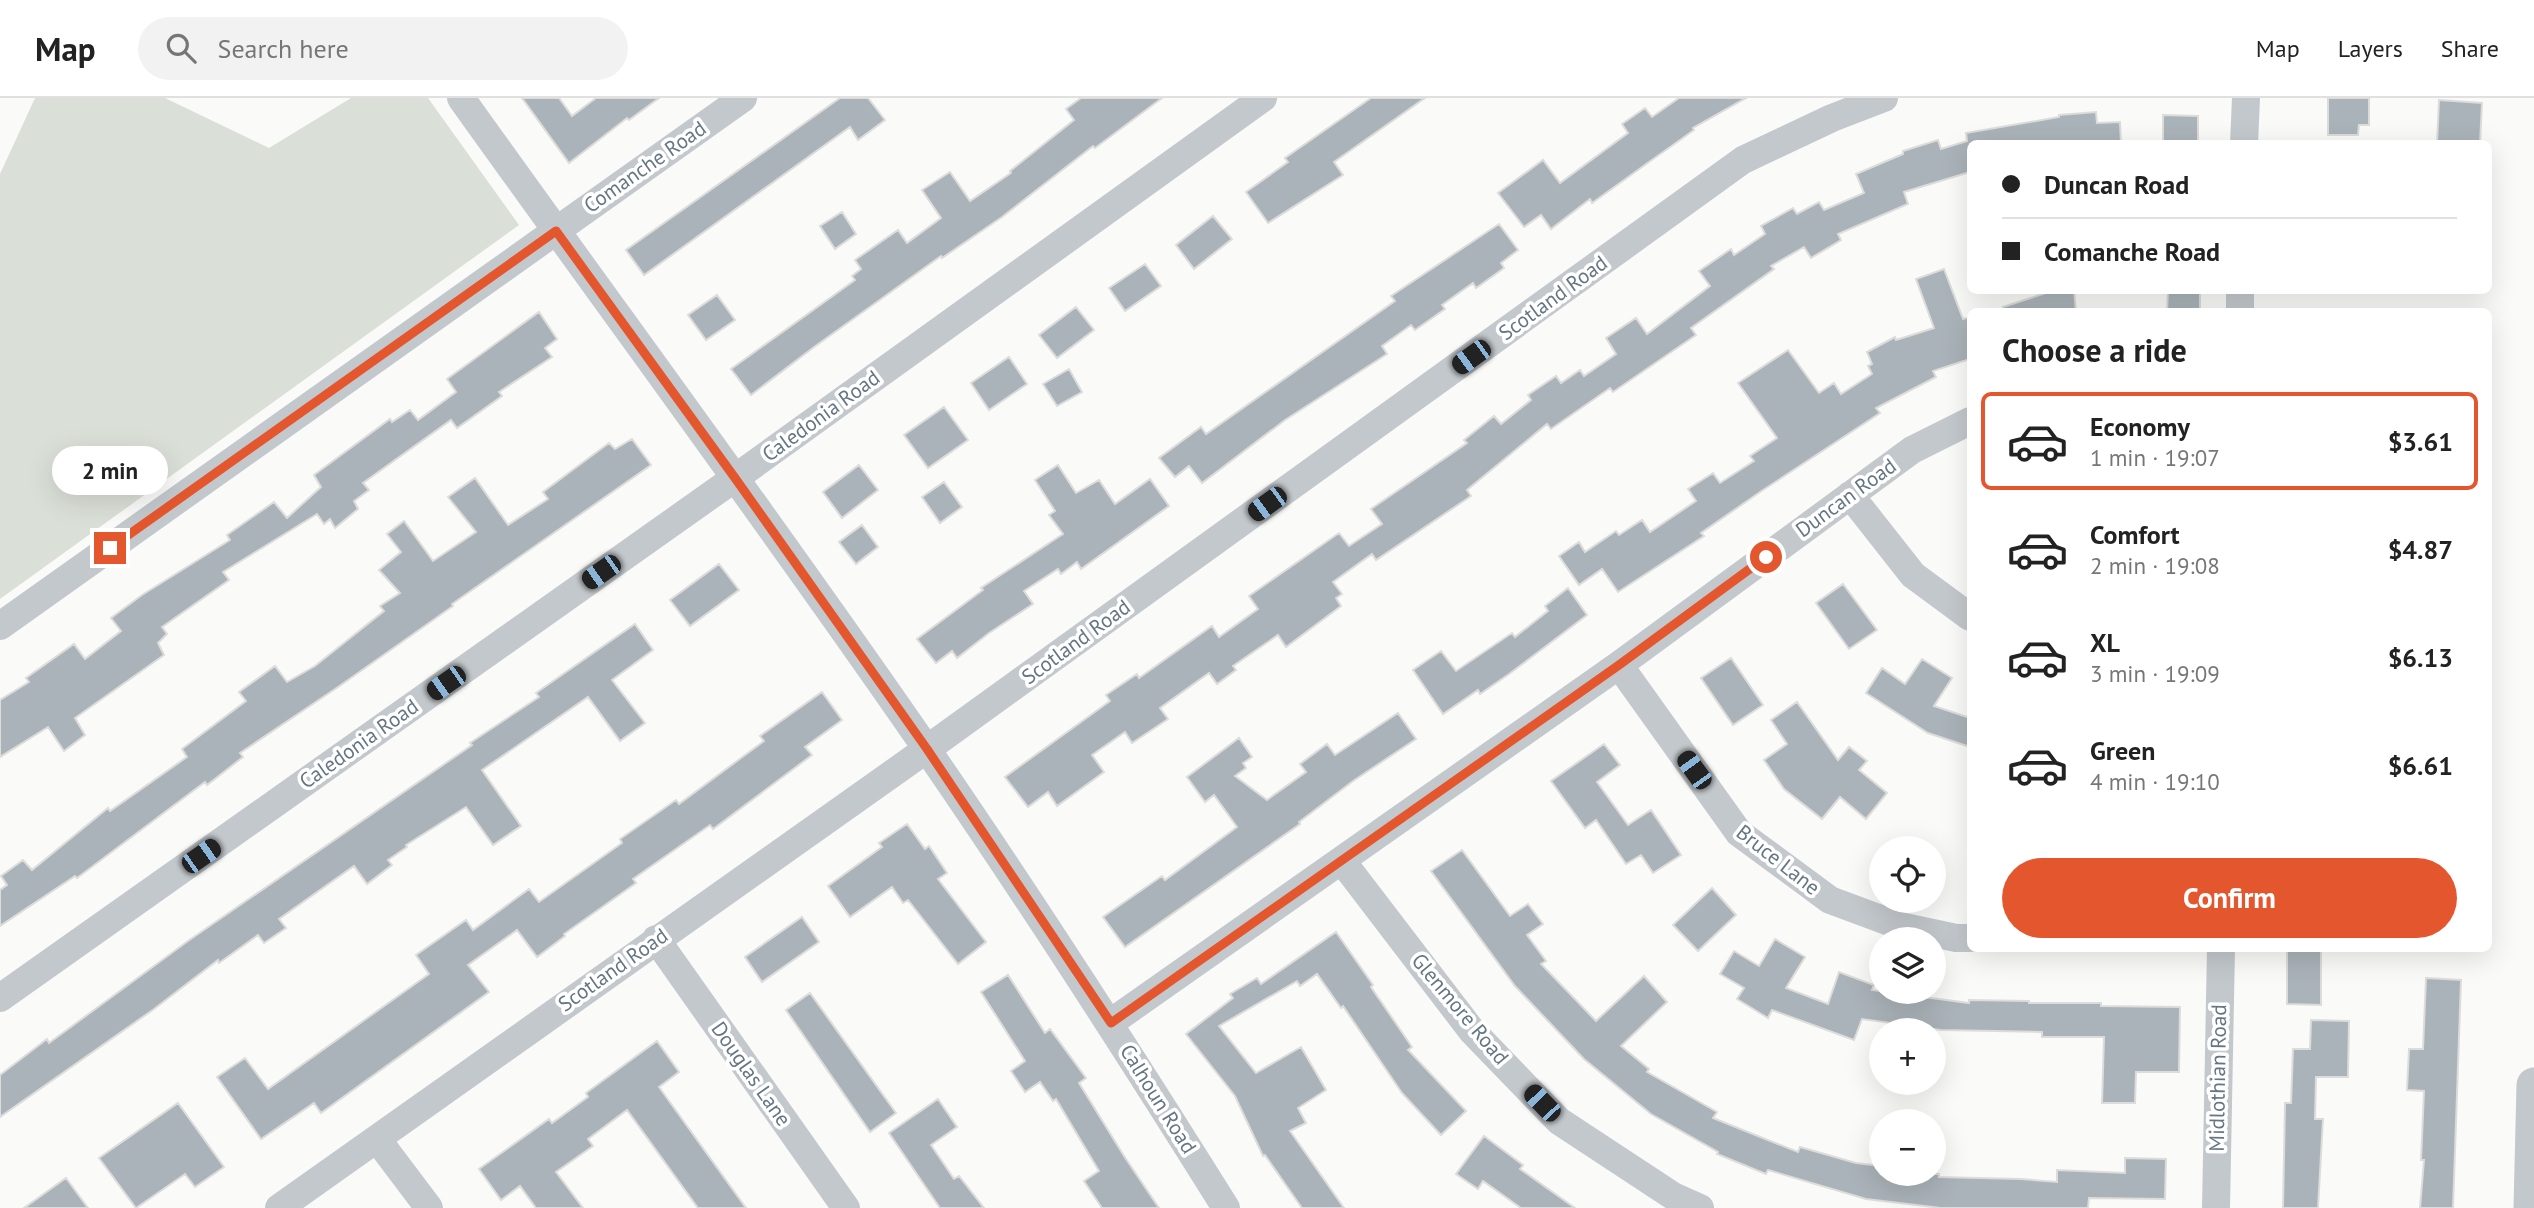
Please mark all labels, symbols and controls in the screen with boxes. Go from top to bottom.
search box [138,17,628,80]
text: Map [35,27,96,70]
icon: search [162,29,200,67]
text: Search here [218,32,349,65]
text: Map [2256,33,2300,64]
text: Layers [2338,33,2403,64]
text: Share [2441,33,2499,64]
street label: Comanche Road [578,114,711,219]
text: Duncan Road [2044,168,2189,201]
text: Comanche Road [2044,235,2220,268]
street label: Scotland Road [1493,249,1612,346]
text: Choose a ride [2002,329,2187,371]
car [1448,336,1495,378]
street label: Caledonia Road [757,364,885,467]
icon: car [2006,410,2069,473]
text: Economy [2090,410,2190,443]
text: $3.61 [2388,425,2453,458]
text: 1 min · 19:07 [2090,443,2220,472]
callout: 2 min [52,447,168,496]
street label: Duncan Road [1790,452,1901,543]
text: 2 min [82,456,138,485]
car [1244,483,1291,525]
icon: car [2006,518,2069,581]
text: Comfort [2090,518,2180,551]
route end [94,532,126,564]
text: $4.87 [2388,533,2453,566]
route start [1750,541,1782,573]
car [578,551,625,593]
text: 2 min · 19:08 [2090,551,2220,580]
street label: Scotland Road [1016,593,1135,690]
icon: car [2006,626,2069,689]
text: XL [2090,626,2120,659]
text: $6.13 [2388,641,2453,674]
text: 3 min · 19:09 [2090,659,2220,688]
car [423,662,470,704]
street label: Caledonia Road [294,693,423,795]
icon: car [2006,734,2069,797]
text: Green [2090,734,2155,767]
car [1674,747,1715,793]
text: $6.61 [2388,749,2453,782]
text: 4 min · 19:10 [2090,767,2220,796]
street label: Bruce Lane [1731,818,1826,901]
car [178,835,225,877]
map controls [1869,836,1946,1186]
button: locate [1869,836,1946,913]
button: Confirm [2002,858,2457,938]
street label: Scotland Road [553,922,673,1017]
button: layers [1869,927,1946,1004]
street label: Glenmore Road [1406,947,1515,1070]
street label: Midlothian Road [2203,1004,2232,1152]
street label: Douglas Lane [705,1016,797,1131]
button: + [1869,1018,1946,1095]
street label: Calhoun Road [1114,1039,1203,1158]
car [1520,1081,1565,1125]
button: − [1869,1109,1946,1186]

